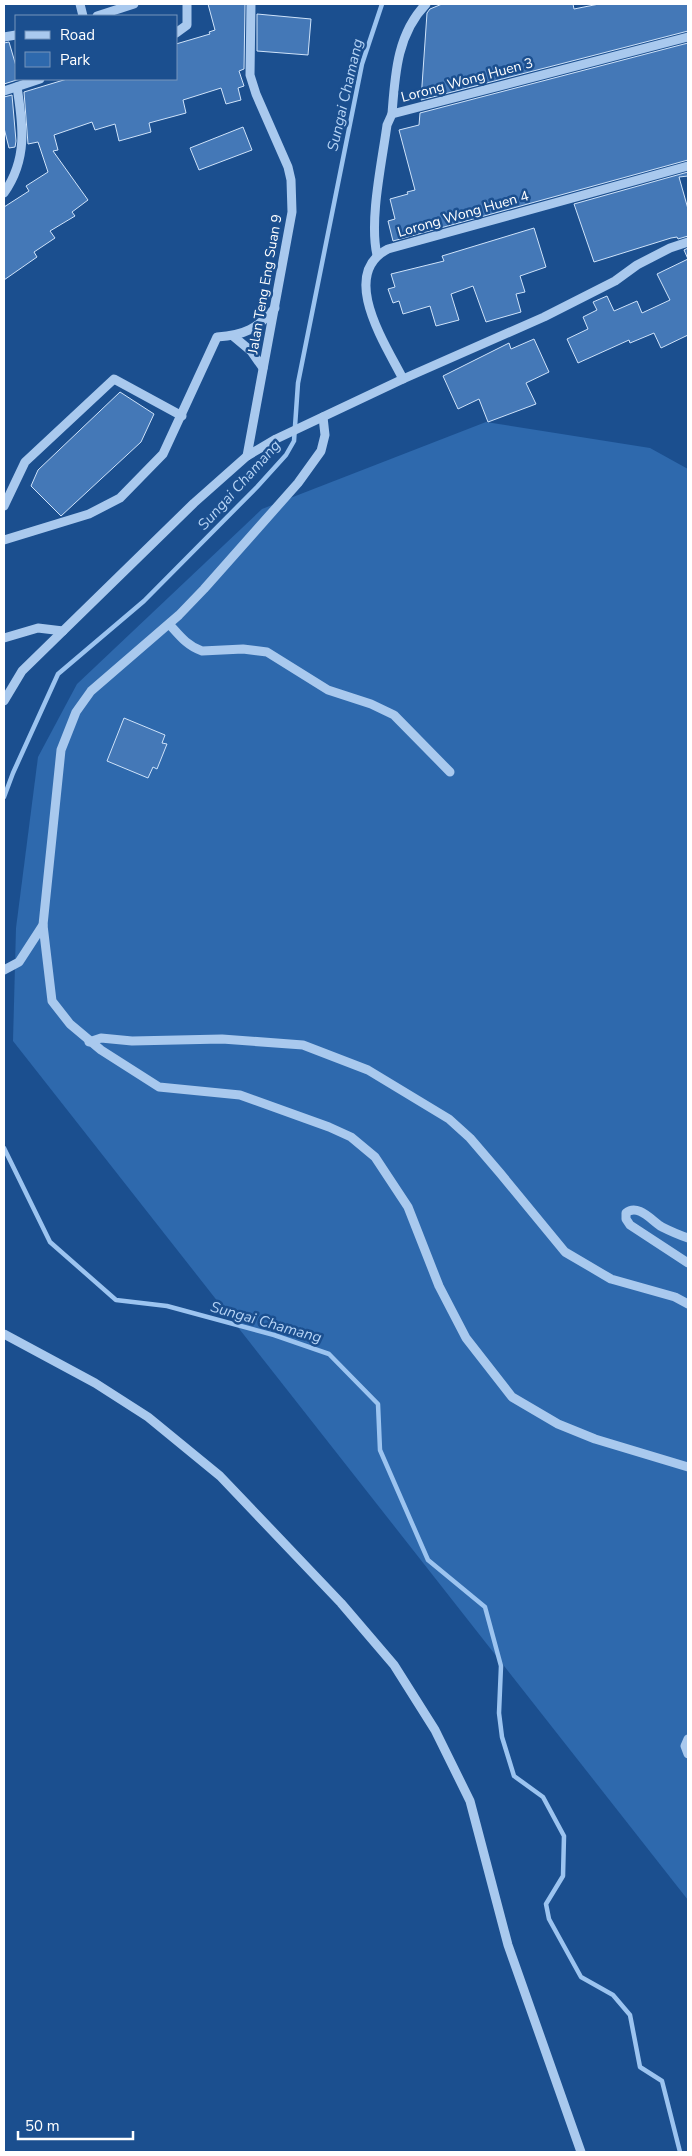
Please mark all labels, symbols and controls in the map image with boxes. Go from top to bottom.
legend [15,15,178,80]
text: Road [60,25,95,45]
water label: Sungai Chamang [322,37,368,153]
text: Park [60,50,90,70]
street label: Lorong Wong Huen 3 [399,53,535,107]
street label: Lorong Wong Huen 4 [395,186,531,242]
street label: Jalan Teng Eng Suan 9 [243,213,287,356]
water label: Sungai Chamang [193,435,285,534]
water label: Sungai Chamang [208,1297,324,1348]
scale bar [18,2108,132,2140]
text: 50 m [25,2116,60,2136]

